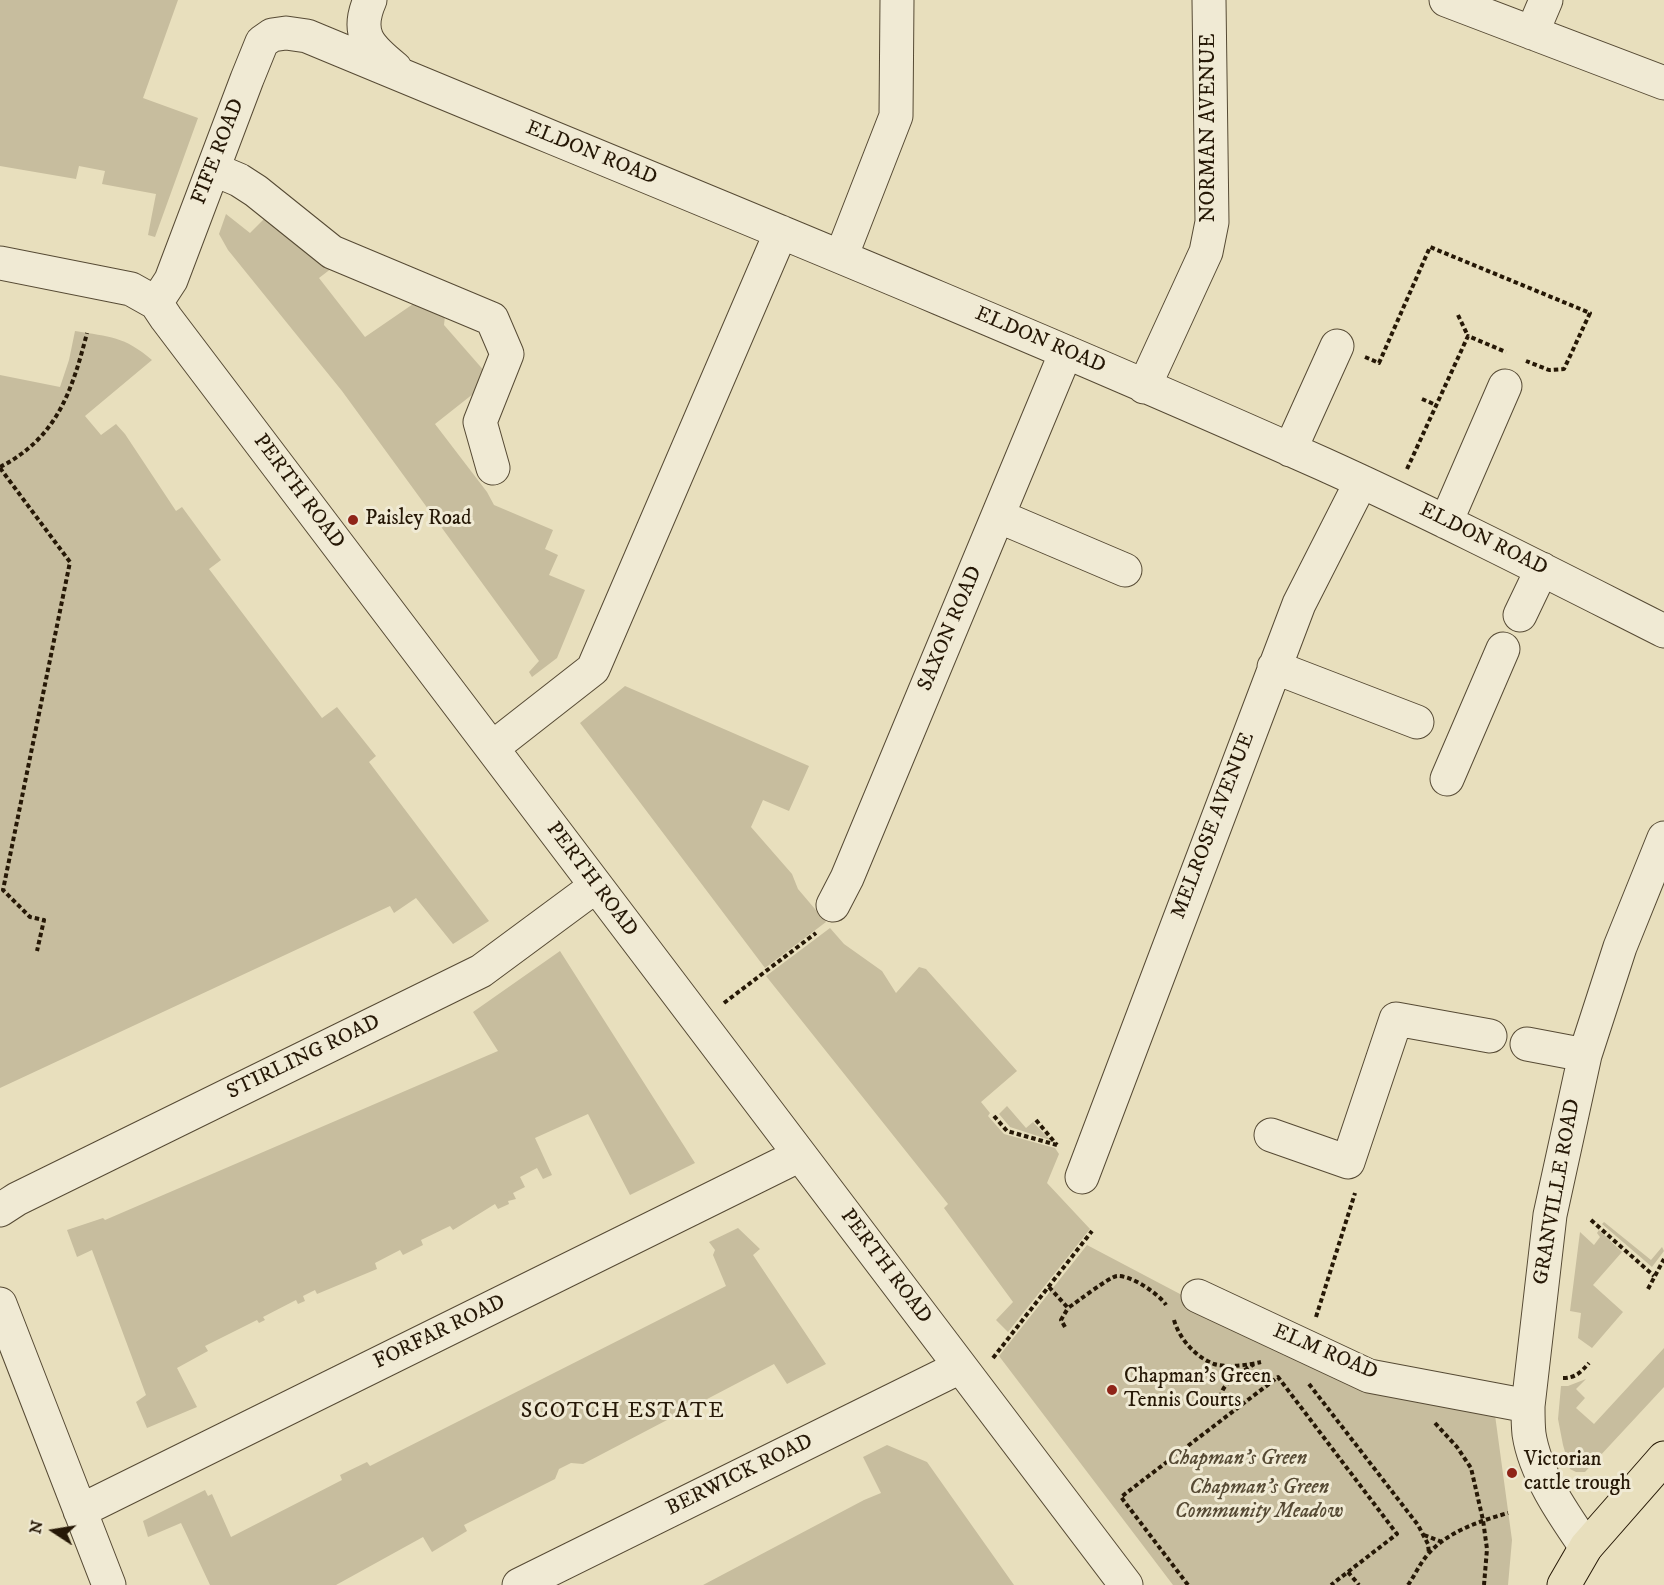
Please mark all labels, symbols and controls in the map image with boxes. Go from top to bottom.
street label: NORMAN AVENUE [1197,33,1223,223]
street label: FIFE ROAD [187,96,251,208]
street label: ELDON ROAD [522,116,660,192]
street label: ELDON ROAD [971,302,1109,380]
street label: PERTH ROAD [247,430,349,554]
street label: ELDON ROAD [1415,498,1551,582]
place label: Paisley Road [365,507,471,533]
marker: Paisley Road [346,513,360,527]
street label: SAXON ROAD [913,563,989,695]
street label: MELROSE AVENUE [1167,729,1261,923]
street label: PERTH ROAD [540,818,642,942]
street label: STIRLING ROAD [223,1010,385,1106]
street label: GRANVILLE ROAD [1529,1097,1587,1287]
street label: PERTH ROAD [834,1205,936,1329]
street label: FORFAR ROAD [370,1290,510,1376]
street label: ELM ROAD [1269,1320,1381,1386]
place label: Chapman's Green Tennis Courts [1124,1365,1271,1415]
marker: Chapman's Green Tennis Courts [1105,1383,1119,1397]
district label: SCOTCH ESTATE [521,1399,725,1425]
street label: BERWICK ROAD [663,1430,817,1522]
park label: Chapman's Green [1167,1447,1307,1473]
place label: Victorian cattle trough [1524,1448,1631,1498]
marker: Victorian cattle trough [1505,1466,1519,1480]
park label: Chapman's Green Community Meadow [1175,1476,1343,1526]
north arrow [24,1501,84,1561]
text: N [25,1519,48,1536]

